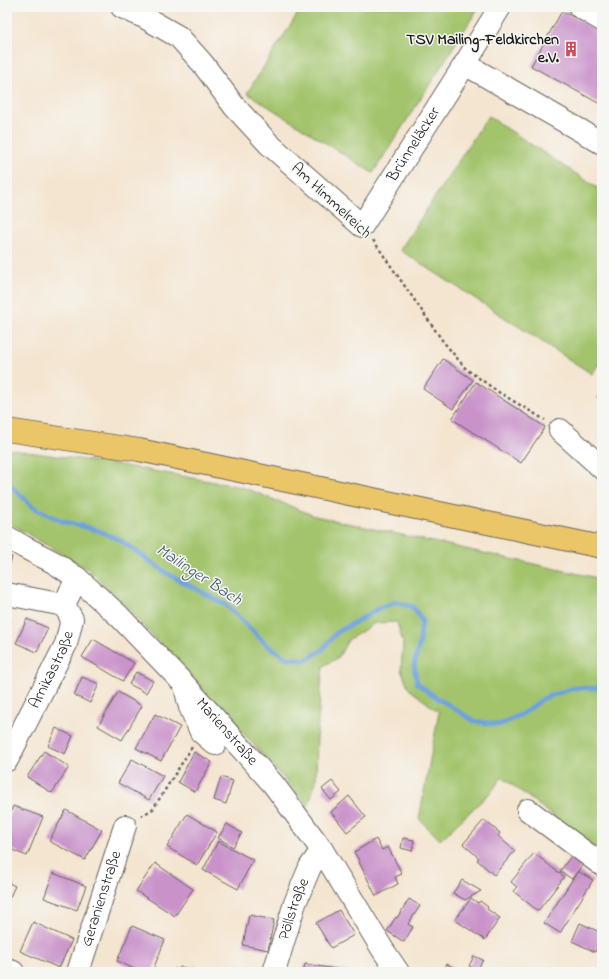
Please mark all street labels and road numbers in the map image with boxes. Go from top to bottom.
street label: Brünneläcker [380,102,447,188]
street label: Am Himmelreich [285,157,377,245]
street label: Arnikastraße [23,628,81,713]
street label: Marienstraße [190,692,264,772]
street label: Geranienstraße [75,847,128,950]
street label: Pöllstraße [272,874,316,943]

